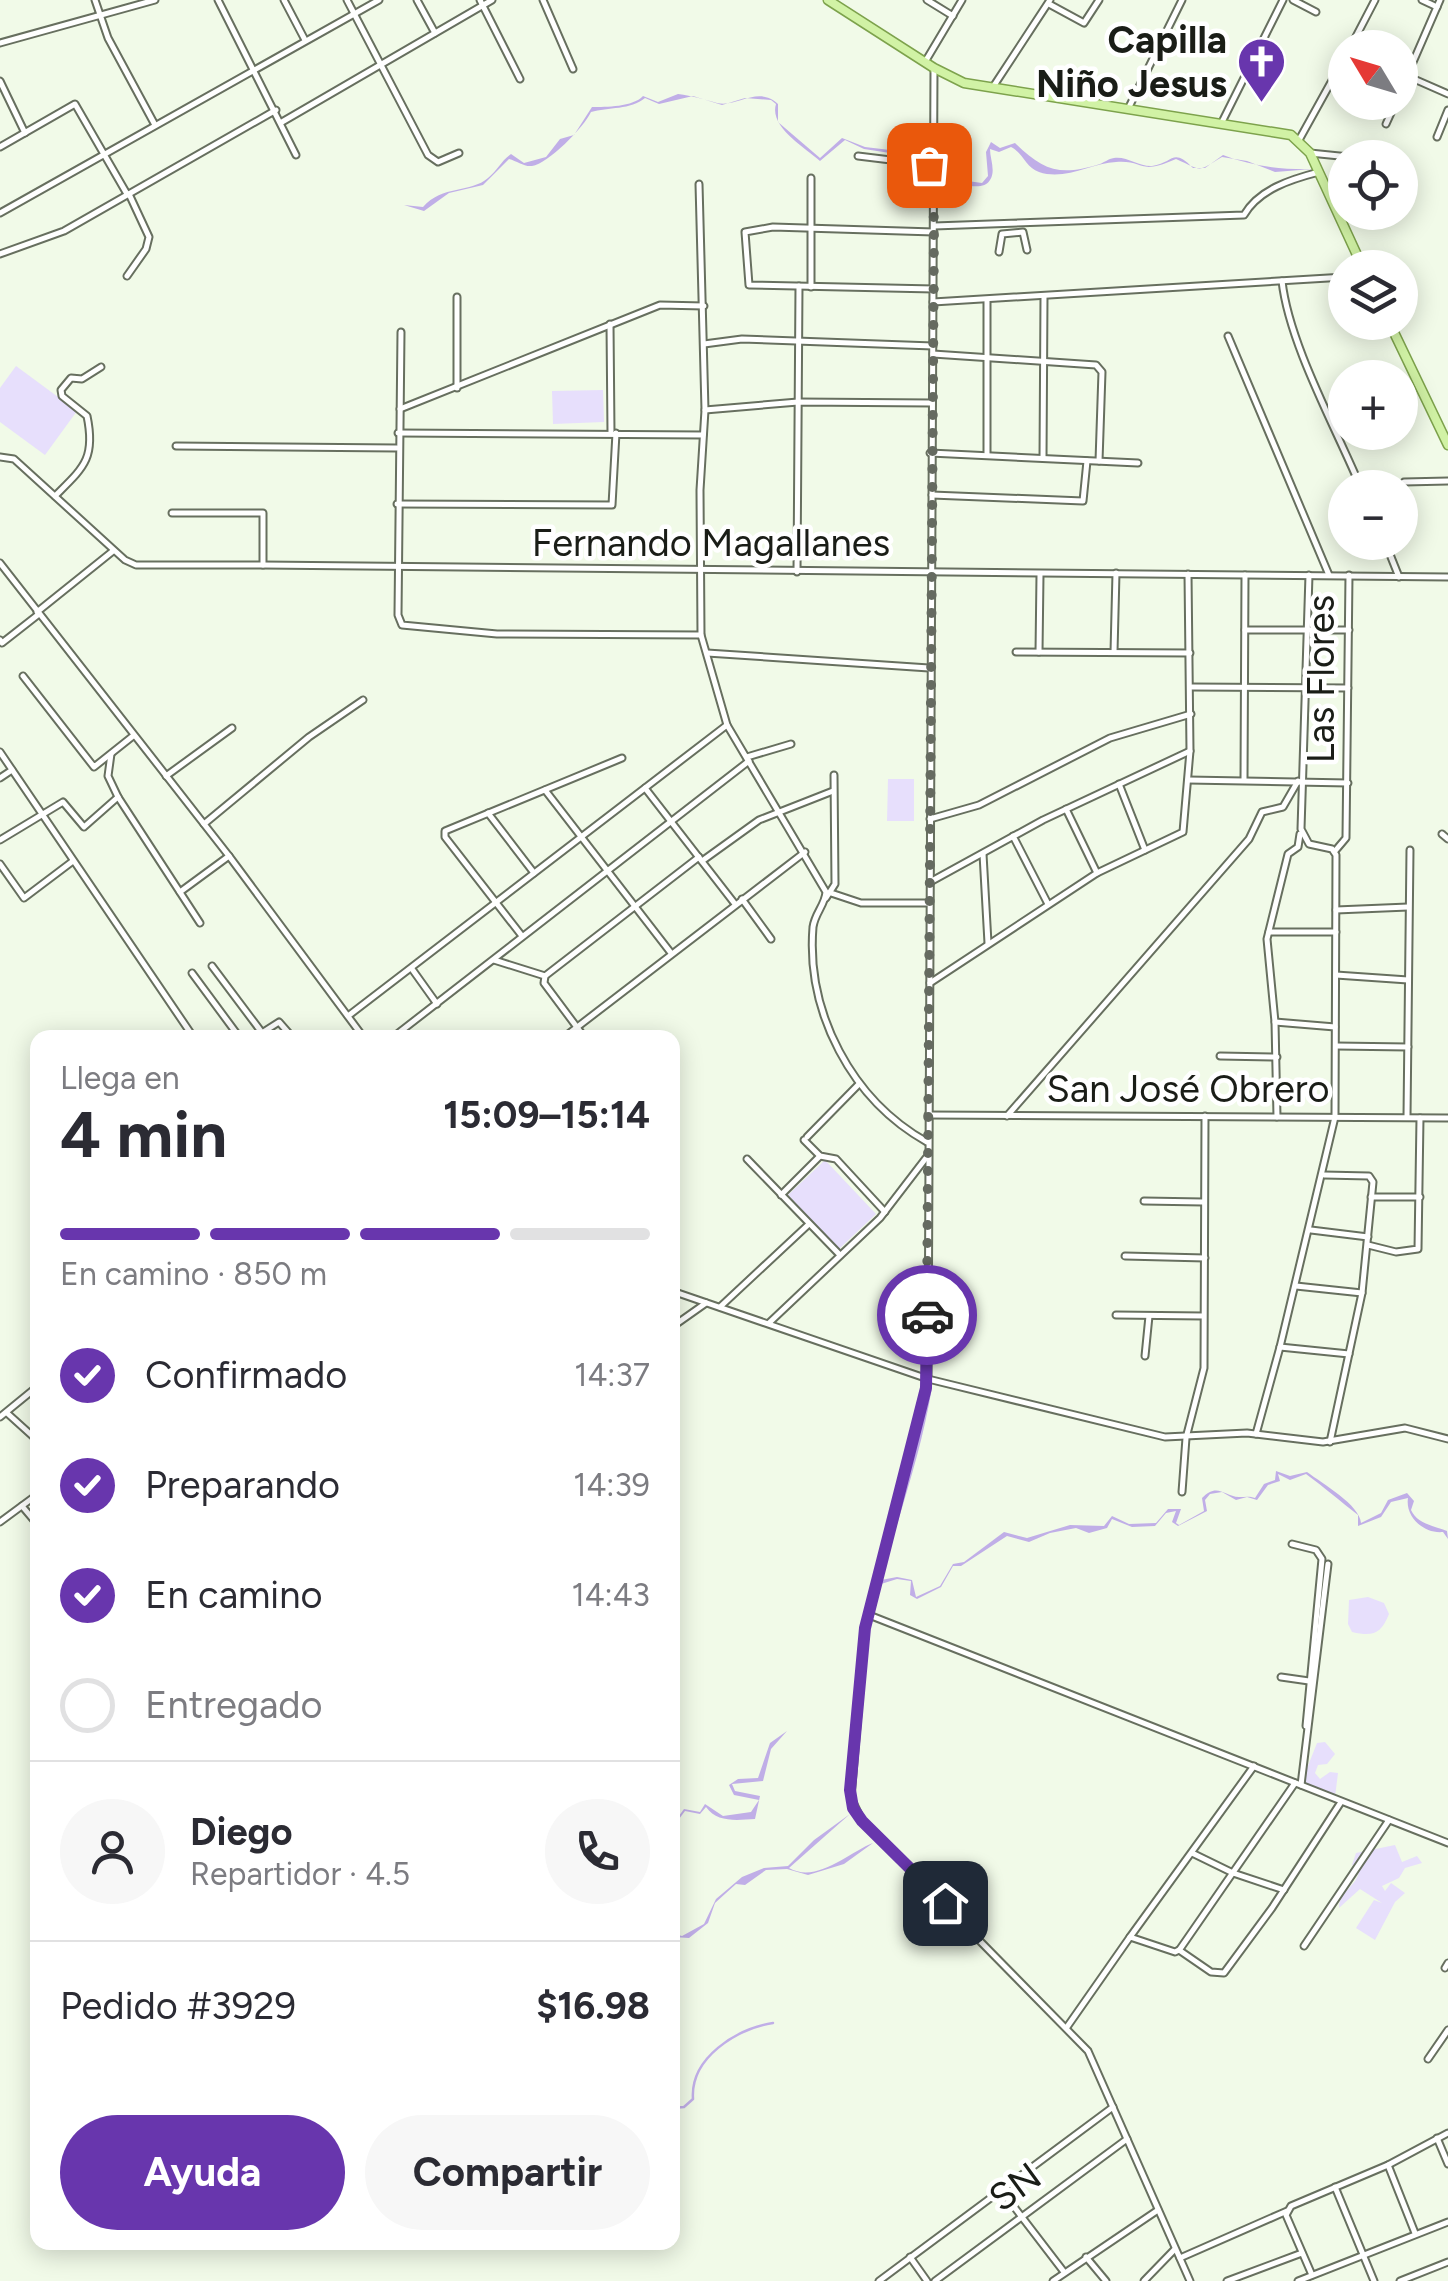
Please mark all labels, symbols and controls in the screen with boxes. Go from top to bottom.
place label: Capilla Niño Jesus [1036,17,1227,107]
north arrow [1328,30,1418,120]
map controls [1328,30,1418,560]
church icon: Capilla Niño Jesus [1236,36,1288,104]
pin [887,123,972,208]
icon: bag [902,138,957,193]
button: locate [1328,140,1418,230]
button: layers [1328,250,1418,340]
button: + [1328,360,1418,450]
button: − [1328,470,1418,560]
street label: Fernando Magallanes [532,520,890,566]
street label: Las Flores [1298,595,1344,763]
text: Llega en [60,1059,180,1097]
street label: San José Obrero [1046,1066,1330,1112]
text: 15:09–15:14 [443,1092,650,1138]
text: 4 min [60,1095,227,1173]
text: En camino · 850 m [60,1255,327,1293]
courier [877,1265,977,1365]
icon: car [900,1288,955,1343]
icon: check [60,1348,115,1403]
text: Confirmado [145,1352,347,1398]
text: 14:37 [574,1356,650,1394]
icon: check [60,1458,115,1513]
text: Preparando [145,1462,340,1508]
text: 14:39 [573,1466,650,1504]
icon: check [60,1568,115,1623]
text: En camino [145,1572,322,1618]
text: 14:43 [572,1576,650,1614]
text: Entregado [145,1682,323,1728]
button: person [60,1799,165,1904]
button: phone [545,1799,650,1904]
text: Diego [190,1809,293,1855]
text: Repartidor · 4.5 [190,1855,410,1893]
pin [903,1861,988,1946]
icon: home [918,1876,973,1931]
text: Pedido #3929 [60,1983,296,2029]
text: $16.98 [536,1983,650,2029]
button: Ayuda [60,2115,345,2230]
button: Compartir [365,2115,650,2230]
street label: SN [980,2153,1050,2221]

